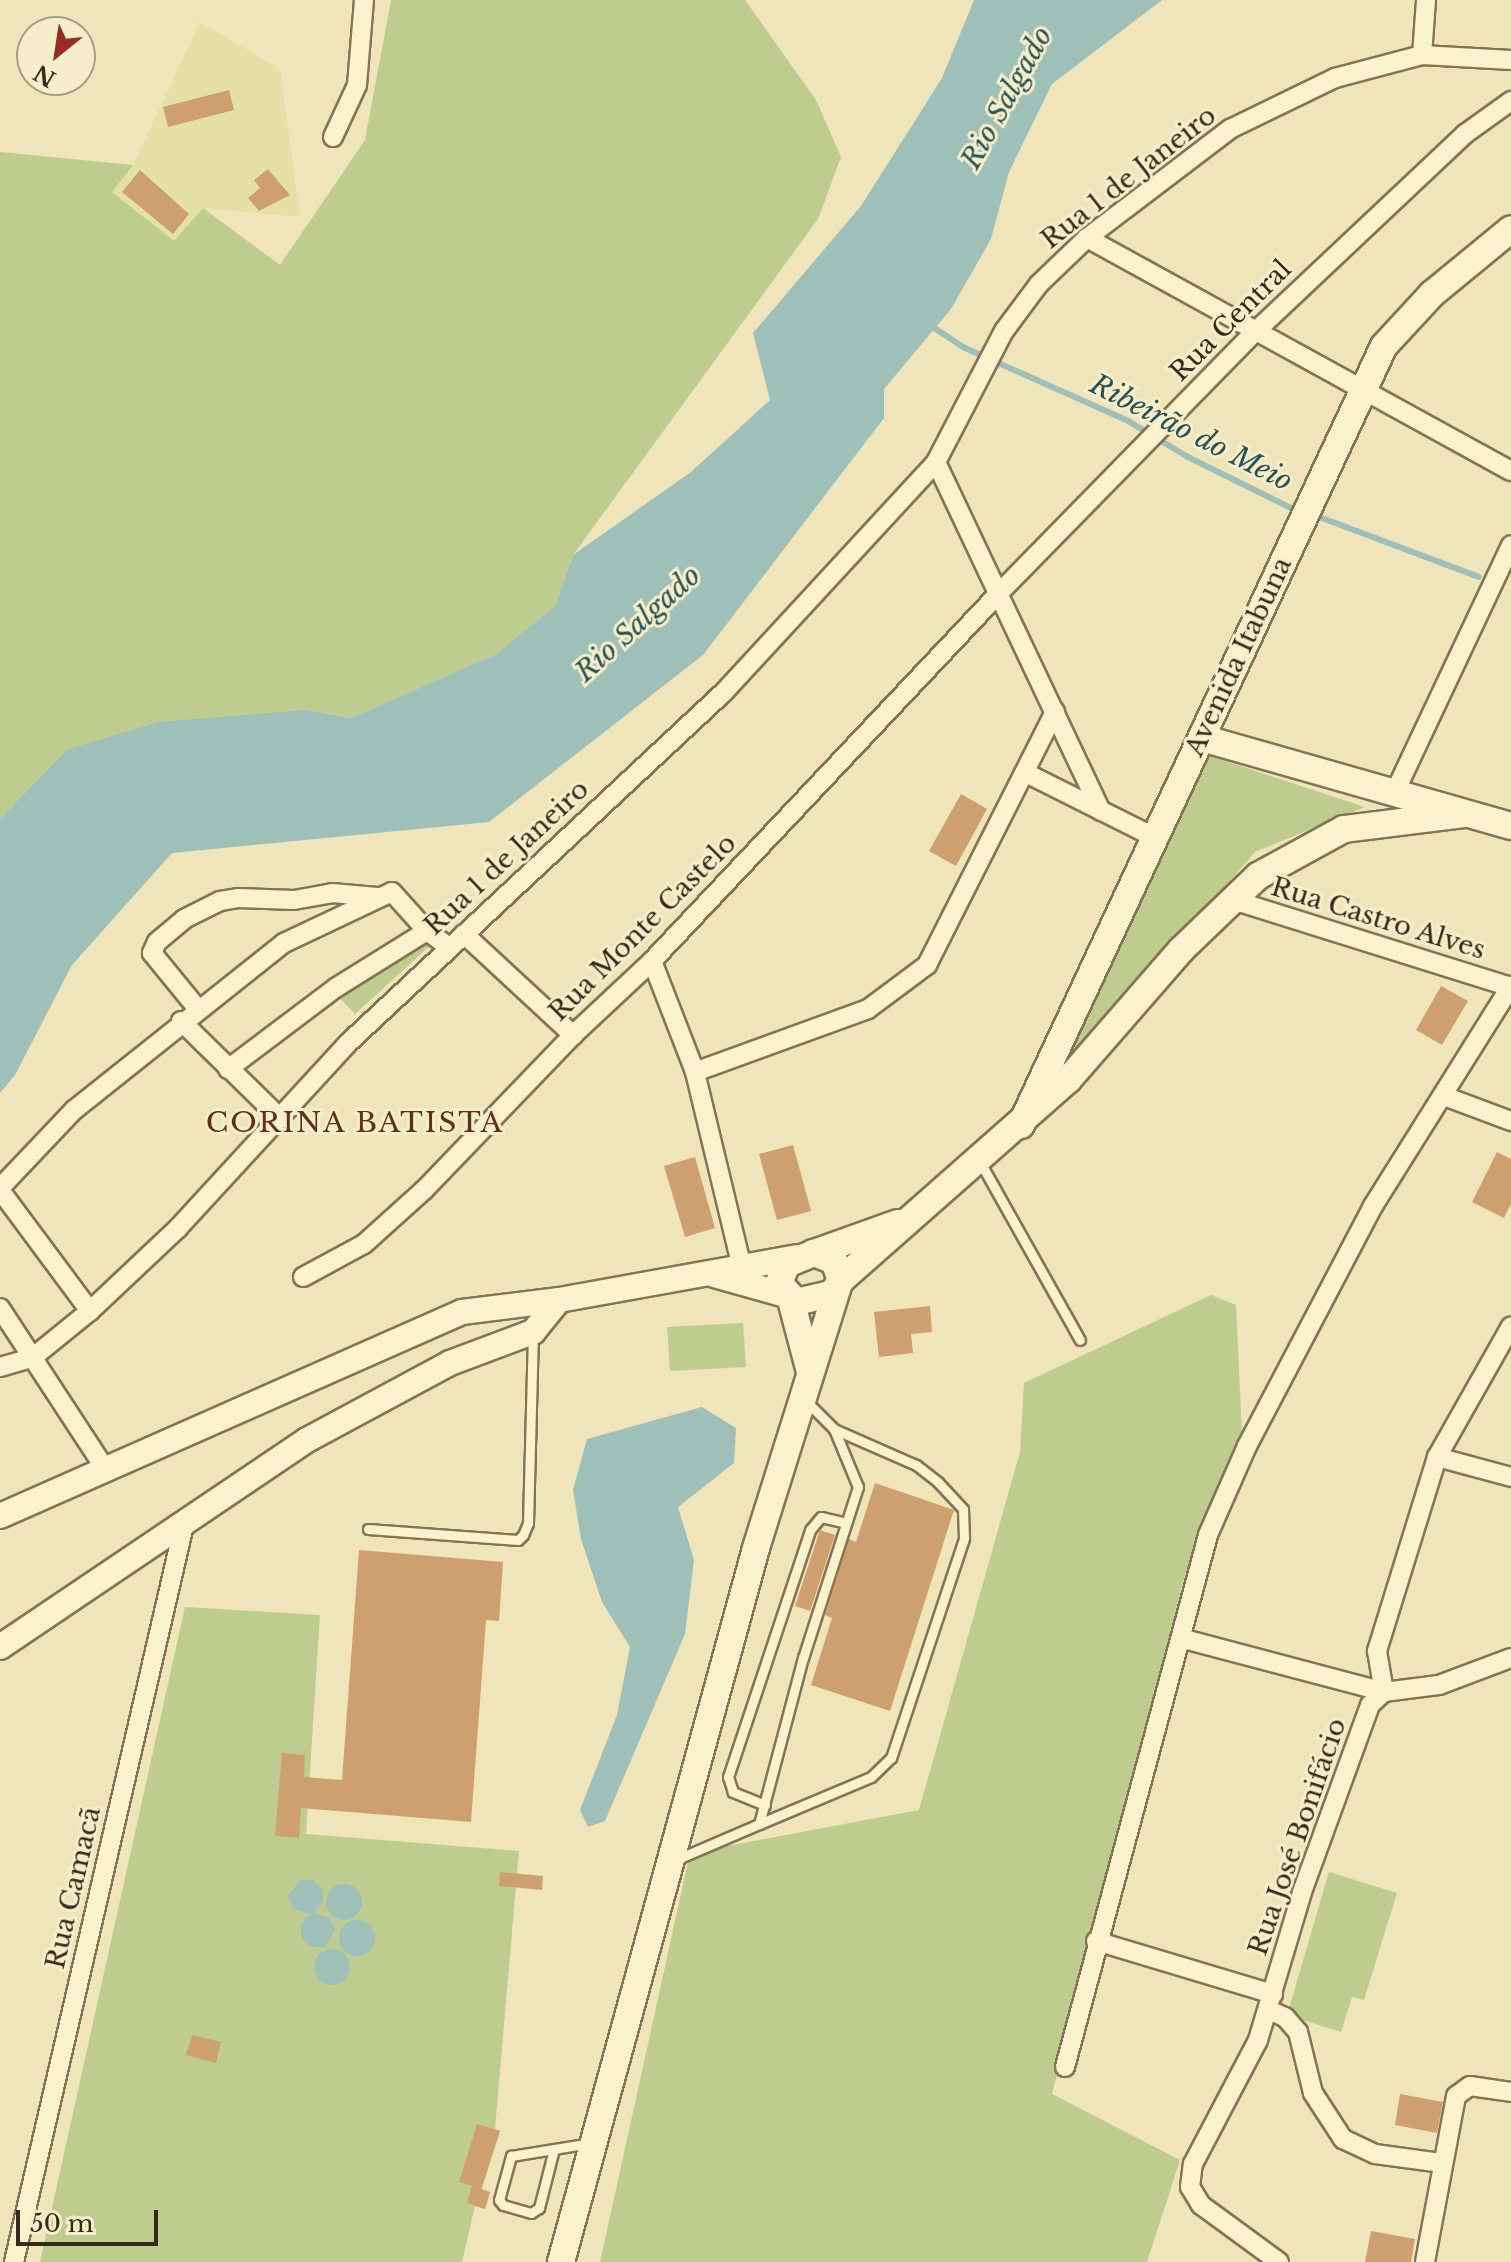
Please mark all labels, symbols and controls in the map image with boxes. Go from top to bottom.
north arrow [16,16,96,96]
water label: Rio Salgado [954,21,1060,175]
text: N [29,59,60,92]
street label: Rua 1 de Janeiro [1035,100,1223,256]
street label: Rua Central [1164,254,1298,388]
water label: Ribeirão do Meio [1084,368,1298,498]
street label: Avenida Itabuna [1179,552,1299,762]
water label: Rio Salgado [568,559,708,689]
street label: Rua 1 de Janeiro [418,774,596,942]
street label: Rua Monte Castelo [543,828,743,1028]
street label: Rua Castro Alves [1267,871,1489,967]
district label: CORINA BATISTA [205,1106,505,1140]
street label: Rua José Bonifácio [1243,1714,1353,1960]
street label: Rua Camacã [40,1804,108,1972]
scale bar [20,2194,162,2244]
text: 50 m [30,2209,93,2238]

